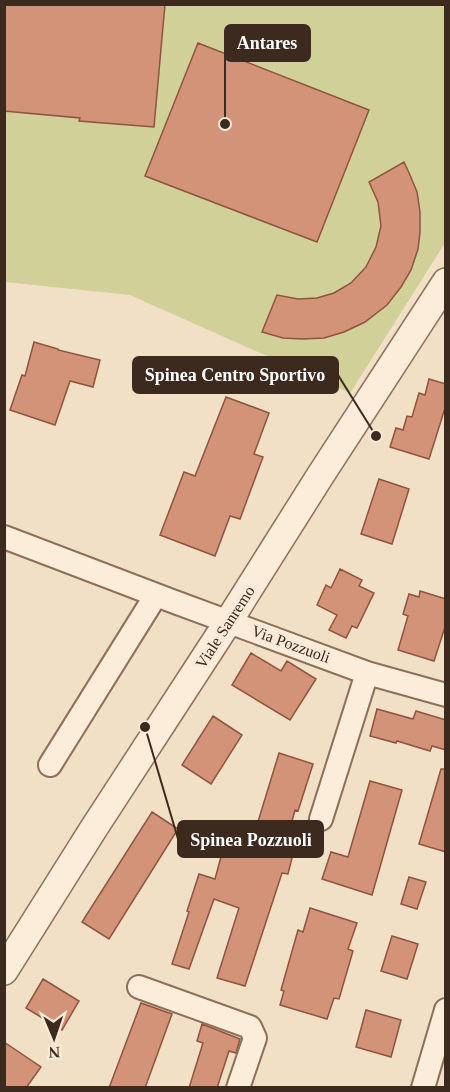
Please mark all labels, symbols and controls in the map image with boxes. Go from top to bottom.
callout: Antares [225,25,310,61]
text: Antares [237,33,297,53]
callout: Spinea Centro Sportivo [133,357,338,393]
text: Spinea Centro Sportivo [145,365,325,385]
street label: Viale Sanremo [192,583,258,671]
street label: Via Pozzuoli [249,622,333,666]
callout: Spinea Pozzuoli [178,821,323,857]
text: Spinea Pozzuoli [190,830,312,850]
north arrow [24,1008,84,1068]
text: N [48,1044,61,1061]

